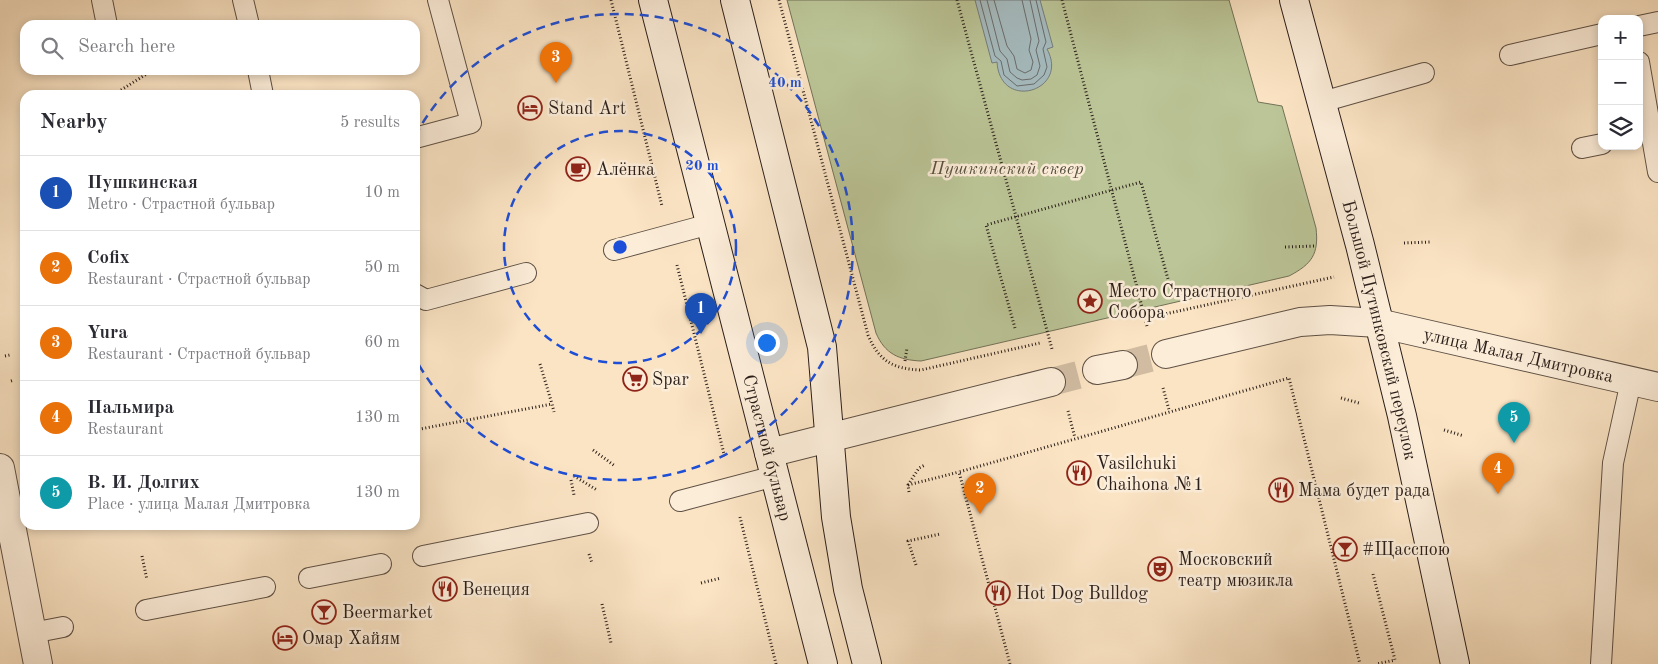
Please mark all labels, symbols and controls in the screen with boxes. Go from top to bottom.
map controls [1598,15,1643,150]
button: + [1598,15,1643,60]
search box [20,20,420,75]
icon: search [38,34,66,62]
text: Search here [78,38,175,57]
pin: 3 [540,42,572,83]
button: − [1598,60,1643,105]
text: 40 m [768,76,802,91]
hotel icon: Stand Art [517,95,543,121]
place label: Stand Art [548,100,626,118]
button: layers [1598,105,1643,150]
text: Nearby [40,112,108,133]
text: 5 results [340,115,400,131]
cafe icon: Алёнка [565,156,591,182]
text: 20 m [685,159,719,174]
park label: Пушкинский сквер [929,160,1084,178]
place label: Алёнка [596,161,655,179]
text: Пушкинская [87,174,198,193]
text: 1 [51,185,61,201]
text: 10 m [364,185,400,201]
text: Metro · Страстной бульвар [87,197,275,213]
street label: Большой Путинковский переулок [1338,198,1419,462]
centre of rings [611,238,629,256]
text: Cofix [87,249,130,268]
text: 2 [51,260,61,276]
text: 50 m [364,260,400,276]
text: Restaurant · Страстной бульвар [87,272,311,288]
place label: Место Страстного Собора [1108,283,1251,322]
place icon: Место Страстного Собора [1077,288,1103,314]
pin: 1 [685,293,717,334]
text: Yura [87,324,128,343]
street label: улица Малая Дмитровка [1422,326,1615,387]
your location [754,330,780,356]
text: 3 [51,335,61,351]
text: 60 m [364,335,400,351]
text: Restaurant · Страстной бульвар [87,347,311,363]
supermarket icon: Spar [622,366,648,392]
place label: Spar [652,371,689,389]
street label: Страстной бульвар [739,373,794,523]
text: Пальмира [87,399,174,418]
pin: 5 [1498,402,1530,443]
text: 4 [51,410,61,426]
text: 130 m [355,410,400,426]
text: Restaurant [87,422,164,438]
pin: 4 [1482,453,1514,494]
place label: Vasilchuki Chaihona №1 [1096,455,1204,494]
restaurant icon: Vasilchuki Chaihona №1 [1066,460,1092,486]
pin: 2 [964,473,996,514]
text: В. И. Долгих [87,474,200,493]
restaurant icon: Мама будет рада [1268,477,1294,503]
place label: Мама будет рада [1298,482,1431,500]
text: 5 [51,485,61,501]
text: 130 m [355,485,400,501]
text: Place · улица Малая Дмитровка [87,497,310,513]
bar icon: #Щасспою [1332,536,1358,562]
place label: #Щасспою [1362,541,1450,559]
place label: Московский театр мюзикла [1178,551,1293,590]
theatre icon: Московский театр мюзикла [1147,556,1173,582]
restaurant icon: Венеция [432,576,458,602]
restaurant icon: Hot Dog Bulldog [985,580,1011,606]
place label: Венеция [462,581,530,599]
place label: Hot Dog Bulldog [1016,585,1148,603]
bar icon: Beermarket [311,599,337,625]
place label: Beermarket [342,604,433,622]
hotel icon: Омар Хайям [272,625,298,651]
place label: Омар Хайям [302,630,400,648]

